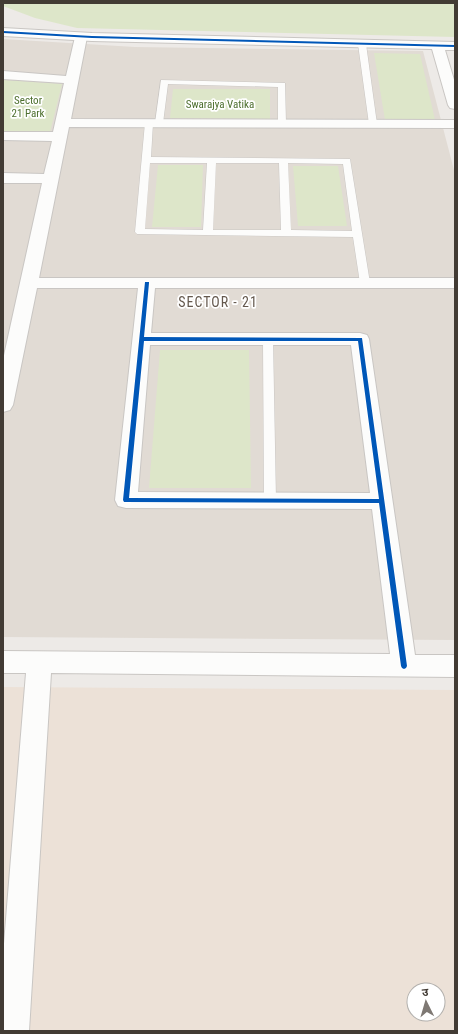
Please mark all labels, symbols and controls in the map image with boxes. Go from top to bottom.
park label: Sector 21 Park [12,94,45,120]
park label: Swarajya Vatika [186,98,254,111]
district label: SECTOR - 21 [178,294,258,310]
north arrow [406,982,446,1022]
text: उ [421,986,430,999]

